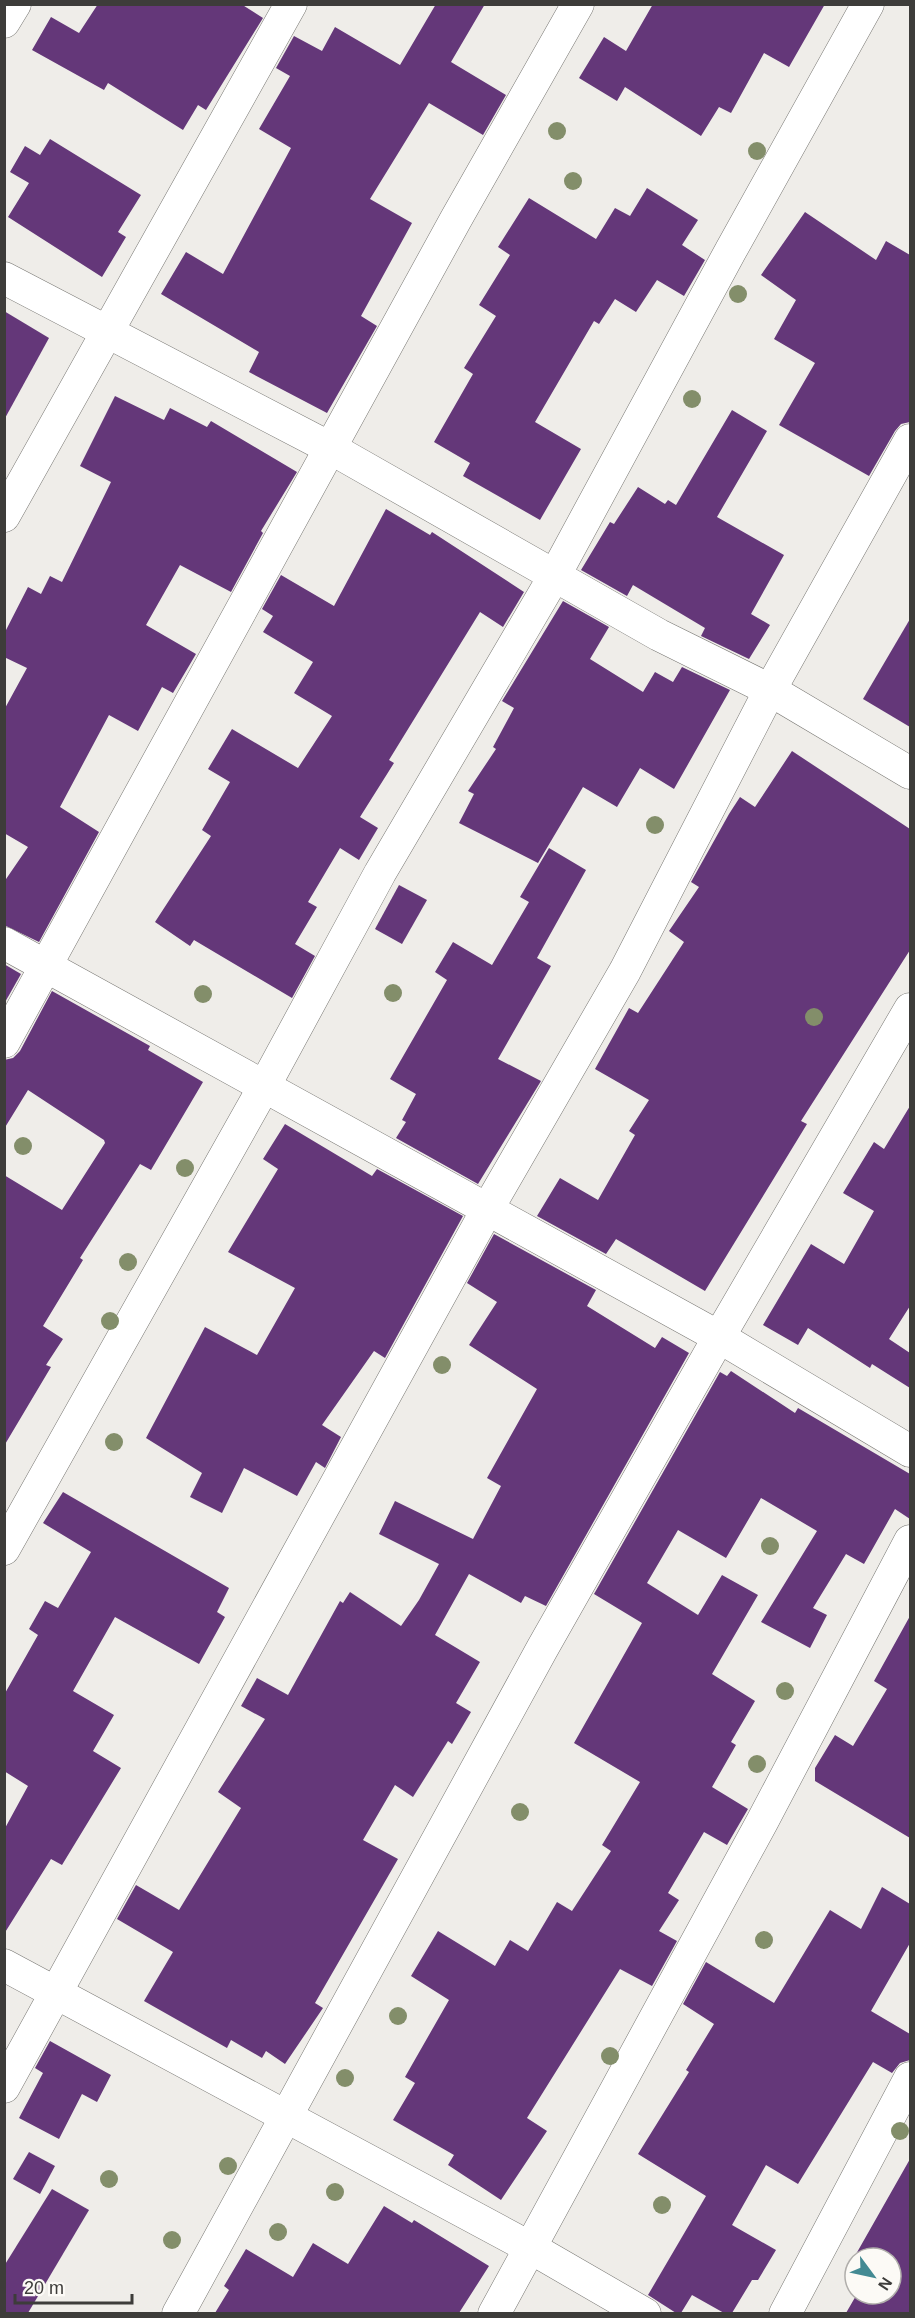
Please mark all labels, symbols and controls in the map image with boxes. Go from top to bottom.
north arrow [843,2246,903,2306]
scale bar [15,2267,132,2305]
text: N [875,2274,895,2293]
text: 20 m [24,2278,64,2298]

